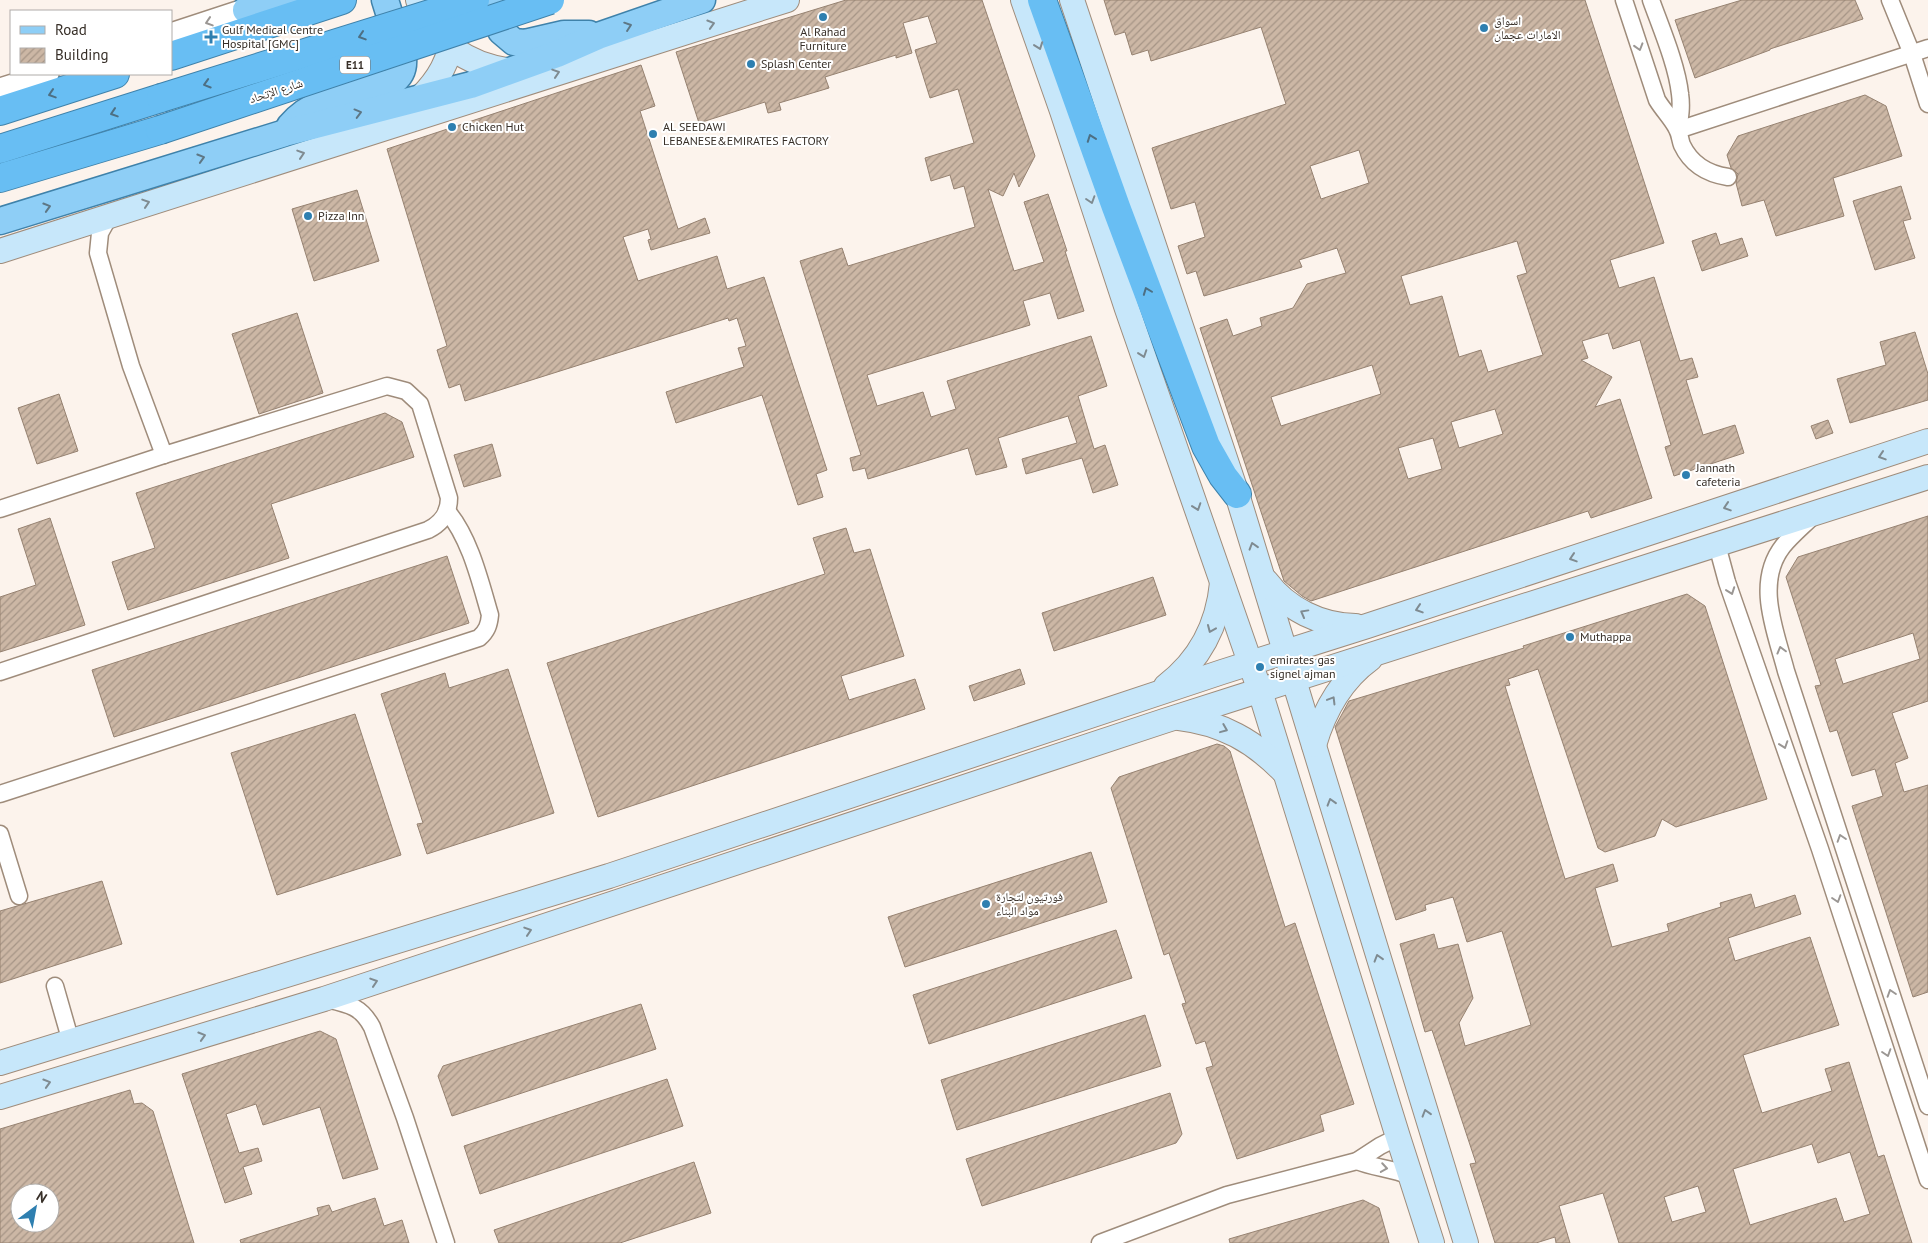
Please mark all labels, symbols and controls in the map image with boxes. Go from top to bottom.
legend [10,10,172,75]
marker: Al Rahad Furniture [817,11,829,23]
place label: اسواق الامارات عجمان [1494,13,1561,42]
one-way arrow [205,16,213,26]
one-way arrow [706,19,715,29]
text: Road [55,20,87,39]
one-way arrow [624,21,632,31]
place label: Gulf Medical Centre Hospital [GMC] [222,22,323,51]
marker: اسواق الامارات عجمان [1478,22,1490,34]
place label: Al Rahad Furniture [799,24,847,53]
marker: Gulf Medical Centre Hospital [GMC] [204,30,218,44]
one-way arrow [358,30,366,40]
one-way arrow [1033,41,1043,50]
one-way arrow [1633,42,1643,50]
text: Building [55,45,109,64]
road number: E11 [340,56,370,74]
place label: Splash Center [761,56,831,71]
marker: Splash Center [745,58,757,70]
one-way arrow [551,68,560,78]
street label: شارع الإتحاد [247,75,305,107]
one-way arrow [203,78,211,88]
one-way arrow [48,88,57,98]
one-way arrow [111,107,119,117]
one-way arrow [353,108,362,119]
place label: Chicken Hut [462,119,524,134]
place label: AL SEEDAWI LEBANESE&EMIRATES FACTORY [663,119,829,148]
marker: Chicken Hut [446,121,458,133]
marker: AL SEEDAWI LEBANESE&EMIRATES FACTORY [647,128,659,140]
one-way arrow [1087,134,1097,143]
one-way arrow [297,150,305,160]
one-way arrow [197,153,205,163]
one-way arrow [1086,195,1096,203]
one-way arrow [142,199,150,209]
one-way arrow [42,202,50,212]
place label: Pizza Inn [318,208,364,223]
marker: Pizza Inn [302,210,314,222]
one-way arrow [1143,287,1153,296]
one-way arrow [1137,349,1147,358]
one-way arrow [1878,450,1886,460]
place label: Jannath cafeteria [1695,460,1740,489]
marker: Jannath cafeteria [1680,469,1692,481]
one-way arrow [1191,502,1201,511]
one-way arrow [1724,502,1732,512]
one-way arrow [1249,542,1259,551]
one-way arrow [1569,552,1578,562]
one-way arrow [1725,587,1735,595]
one-way arrow [1415,603,1424,613]
one-way arrow [1300,609,1309,619]
one-way arrow [1207,624,1218,633]
place label: Muthappa [1580,629,1632,644]
marker: Muthappa [1564,631,1576,643]
one-way arrow [1776,647,1786,655]
place label: emirates gas signel ajman [1270,652,1336,681]
marker: emirates gas signel ajman [1254,661,1266,673]
one-way arrow [1326,697,1336,706]
one-way arrow [1219,723,1228,733]
one-way arrow [1779,740,1789,749]
one-way arrow [1326,798,1336,807]
one-way arrow [1836,835,1846,843]
place label: فورتيون لتجارة مواد البناء [996,889,1063,918]
one-way arrow [1831,894,1841,902]
marker: فورتيون لتجارة مواد البناء [980,898,992,910]
one-way arrow [524,927,532,937]
one-way arrow [1373,954,1383,962]
one-way arrow [369,978,378,988]
one-way arrow [1887,989,1897,998]
one-way arrow [198,1031,206,1041]
one-way arrow [1881,1049,1891,1057]
one-way arrow [42,1078,50,1088]
one-way arrow [1421,1109,1431,1117]
one-way arrow [1379,1162,1388,1172]
north arrow [10,1183,60,1233]
text: N [33,1187,51,1207]

